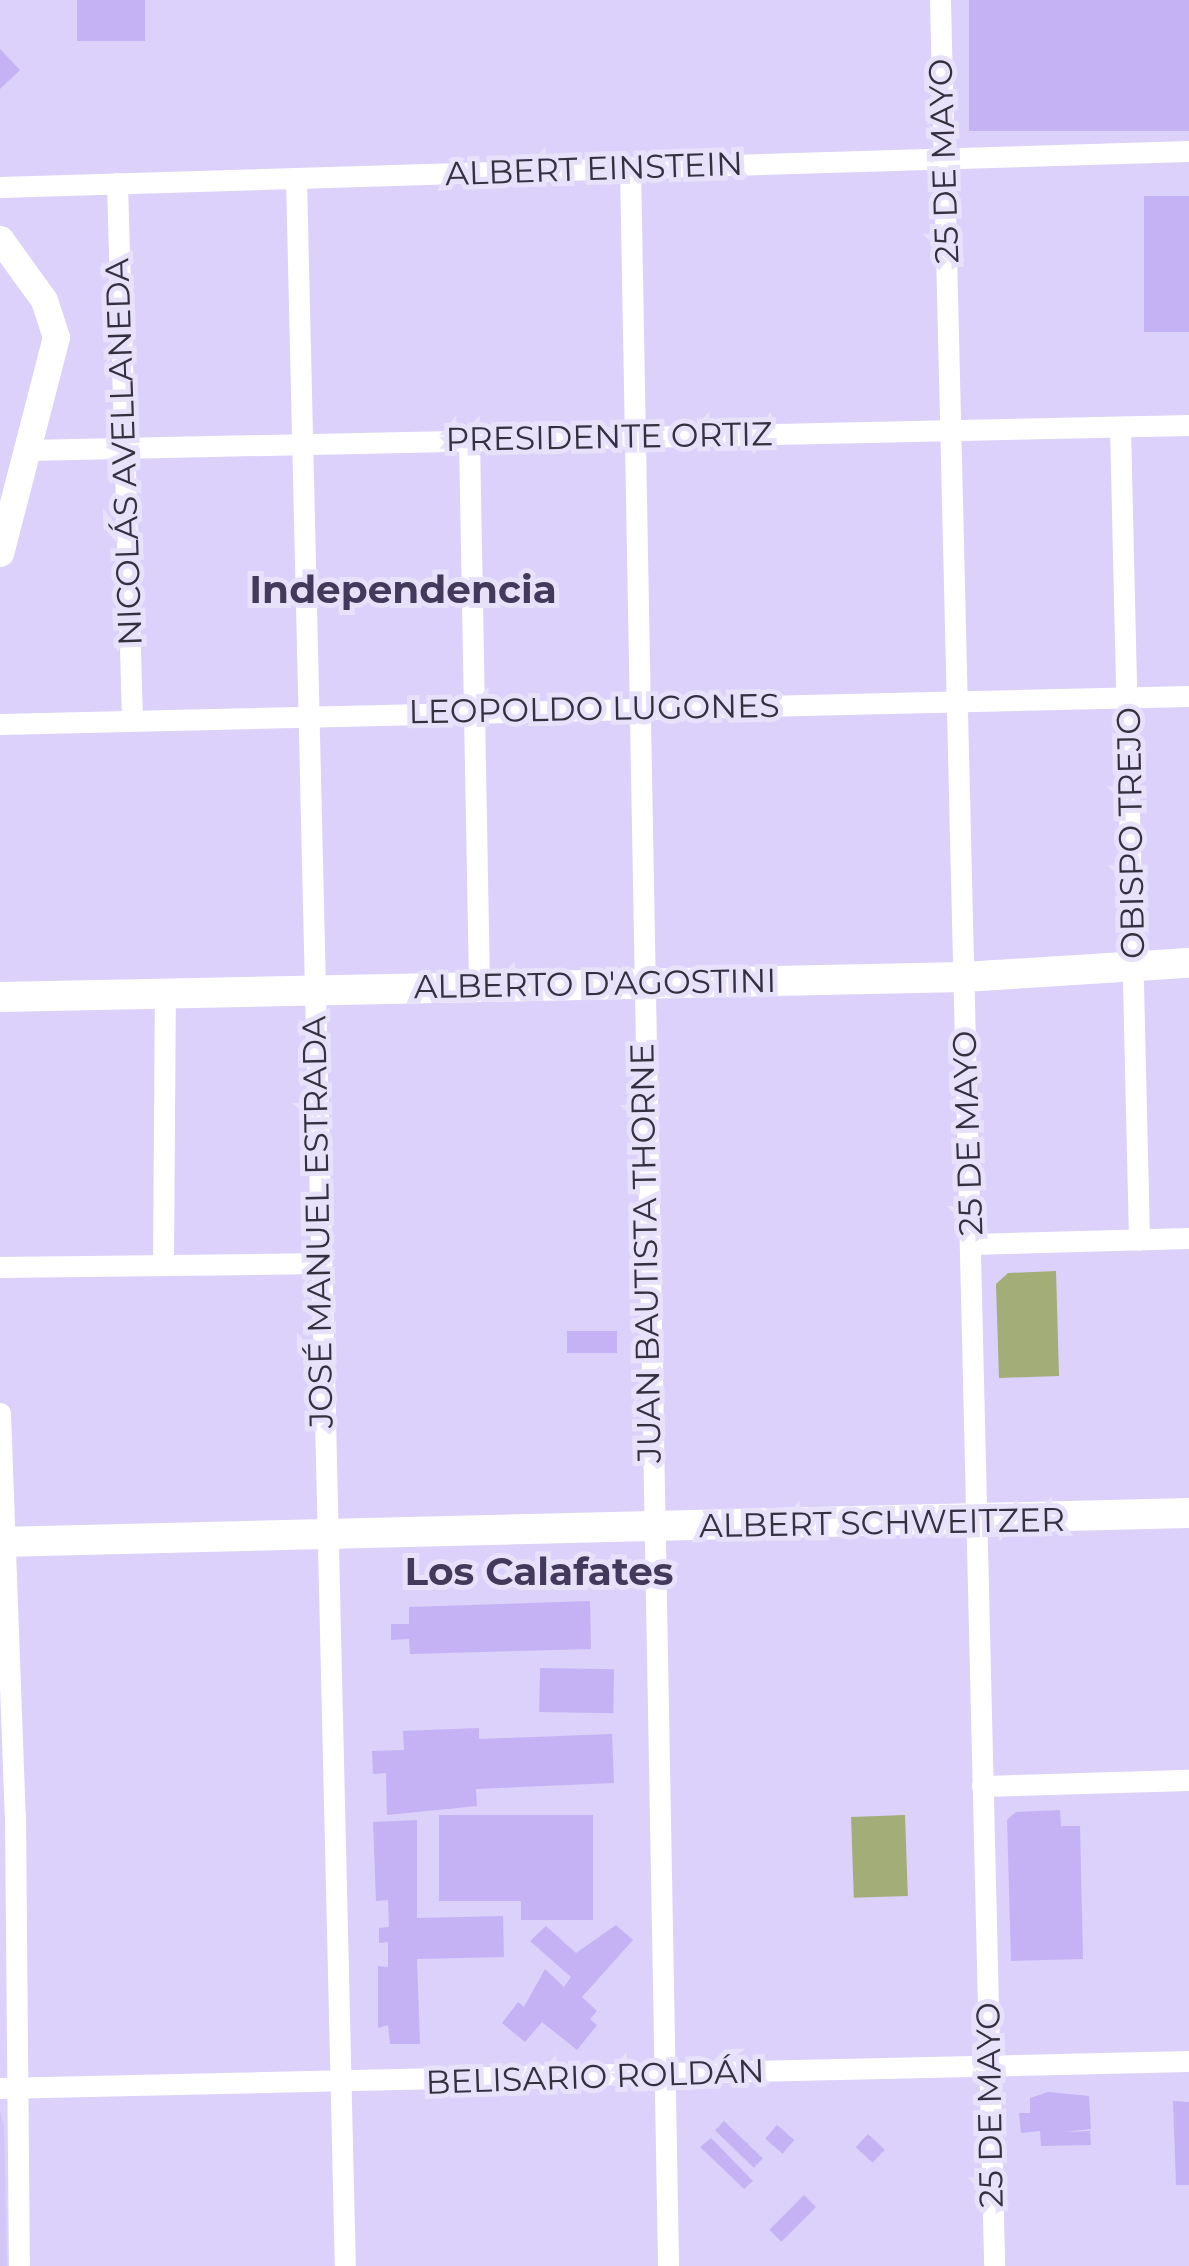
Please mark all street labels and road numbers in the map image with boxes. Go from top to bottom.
street label: 25 DE MAYO [921,58,967,264]
street label: ALBERT EINSTEIN [444,144,744,194]
street label: NICOLÁS AVELLANEDA [97,257,151,647]
street label: PRESIDENTE ORTIZ [445,414,773,460]
street label: LEOPOLDO LUGONES [408,686,780,732]
street label: OBISPO TREJO [1109,707,1153,959]
street label: ALBERTO D'AGOSTINI [413,961,777,1007]
street label: JOSÉ MANUEL ESTRADA [295,1015,341,1429]
street label: 25 DE MAYO [945,1030,991,1236]
street label: JUAN BAUTISTA THORNE [623,1043,669,1463]
street label: ALBERT SCHWEITZER [699,1500,1065,1546]
street label: 25 DE MAYO [968,2002,1012,2208]
street label: BELISARIO ROLDÁN [425,2051,765,2103]

